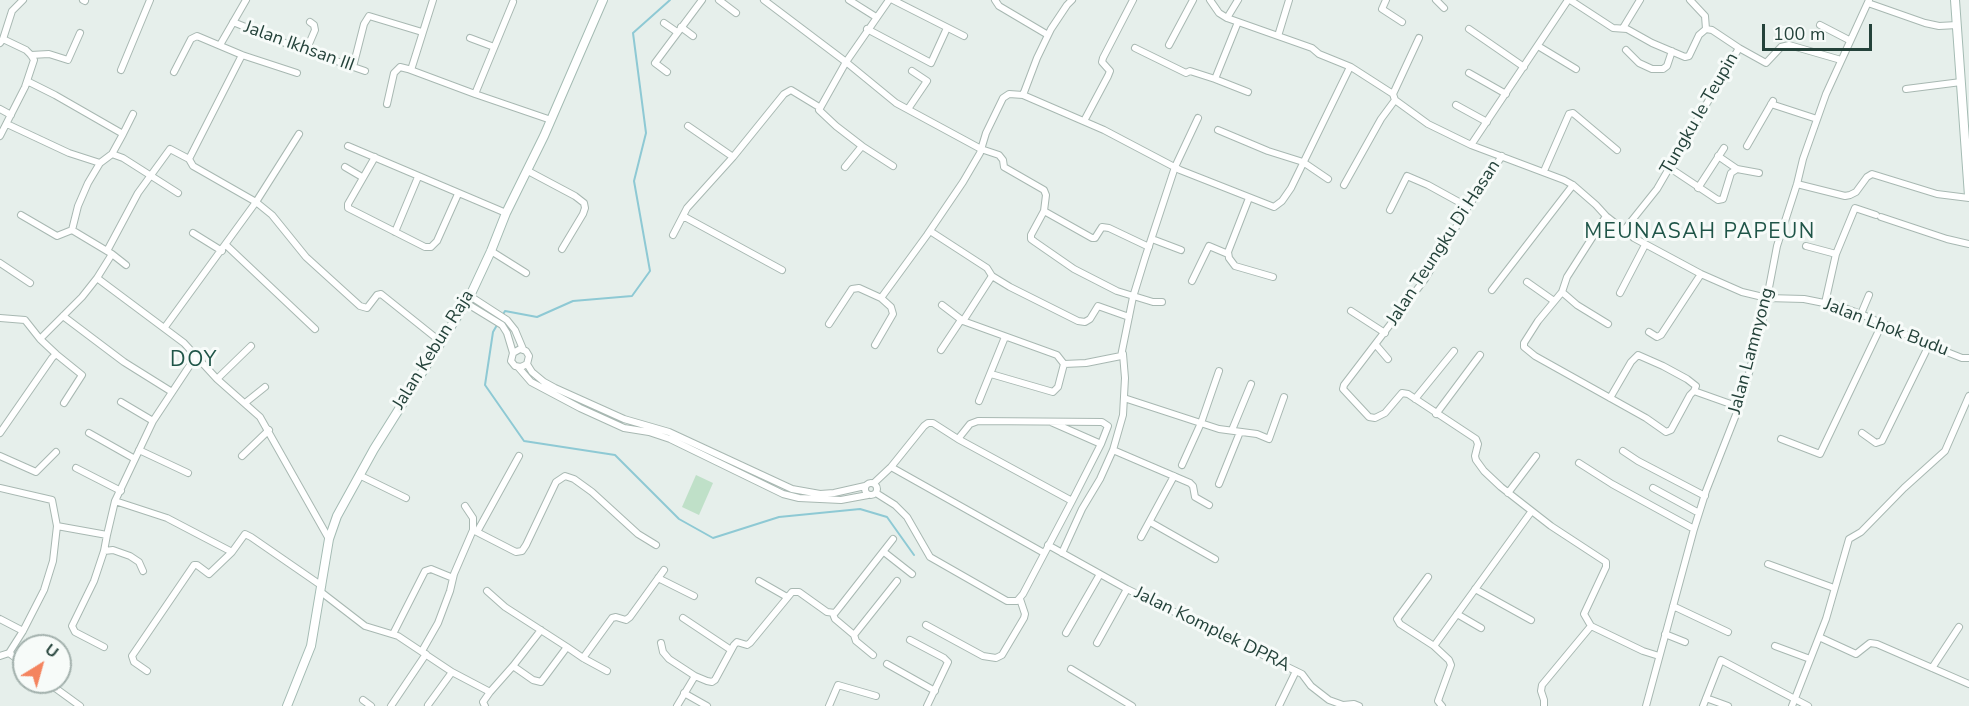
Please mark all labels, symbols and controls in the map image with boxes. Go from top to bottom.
scale bar [1765,12,1874,50]
street label: Jalan Ikhsan III [241,17,357,77]
text: 100 m [1773,22,1825,46]
street label: Tungku Ie Teupin [1656,49,1744,179]
street label: Jalan Teungku Di Hasan [1383,156,1505,330]
district label: MEUNASAH PAPEUN [1584,220,1816,246]
street label: Jalan Lamnyong [1725,285,1779,417]
street label: Jalan Kebun Raja [389,286,479,414]
street label: Jalan Lhok Budu [1821,294,1951,362]
district label: DOY [170,348,218,374]
street label: Jalan Komplek DPRA [1131,583,1293,677]
north arrow [12,634,72,694]
text: U [40,639,63,664]

